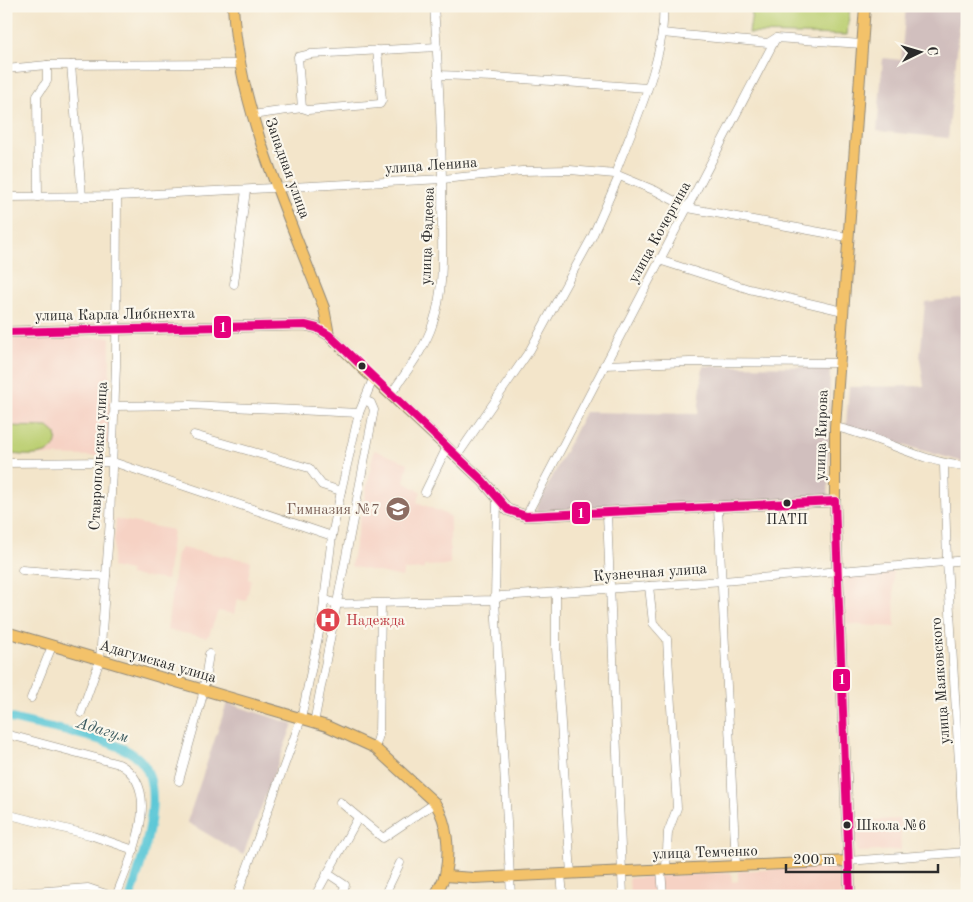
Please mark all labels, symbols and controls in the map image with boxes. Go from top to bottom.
north arrow [896,28,946,78]
text: С [925,46,939,56]
street label: Западная улица [261,116,312,221]
street label: улица Ленина [384,156,479,177]
street label: улица Кочергина [626,179,695,286]
street label: улица Фадеева [419,186,438,285]
street label: улица Карла Либкнехта [35,307,196,324]
line badge: 1 [213,315,232,339]
text: 1 [219,321,227,335]
unlabelled marker [357,361,367,371]
street label: Ставропольская улица [88,381,111,531]
street label: улица Кирова [813,389,832,481]
school or university icon: Гимназия №7 [385,496,411,522]
marker: ПАТП [782,498,792,508]
line badge: 1 [571,501,591,525]
place label: Гимназия №7 [287,503,380,518]
text: 1 [577,507,585,521]
place label: ПАТП [766,513,808,527]
street label: Кузнечная улица [593,562,708,585]
hospital icon: Надежда [315,607,341,633]
place label: Надежда [346,614,406,629]
street label: улица Маяковского [930,617,953,745]
street label: Адагумская улица [97,639,218,687]
line badge: 1 [832,668,851,692]
text: 1 [838,673,846,687]
water label: Адагум [73,715,131,747]
place label: Школа №6 [856,819,926,833]
marker: Школа №6 [842,820,852,830]
scale bar [786,842,938,874]
street label: улица Темченко [652,844,758,863]
text: 200 m [793,853,835,868]

